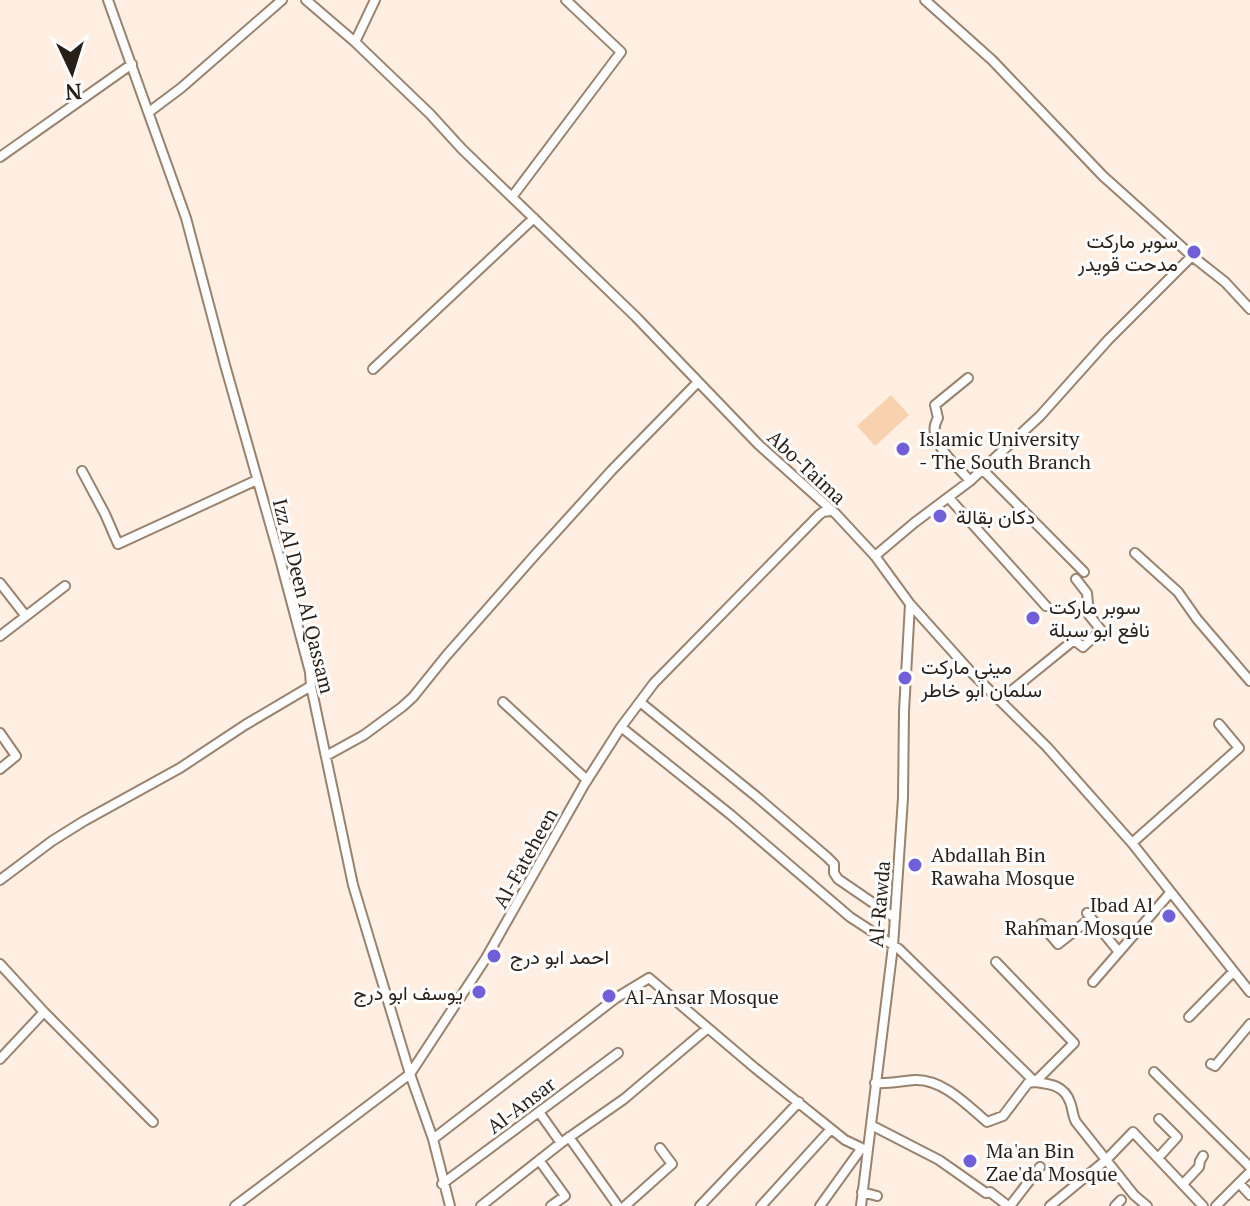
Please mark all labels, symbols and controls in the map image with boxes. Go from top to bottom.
north arrow [32,32,112,112]
text: N [64,77,83,108]
place label: سوبر ماركت مدحت قويدر [1077,227,1178,277]
marker: سوبر ماركت مدحت قويدر [1185,243,1203,261]
street label: Abo-Taima [762,424,852,510]
place label: Islamic University - The South Branch [919,425,1091,475]
marker: Islamic University - The South Branch [894,440,912,458]
street label: Izz Al Deen Al Qassam [267,496,341,696]
place label: دكان بقالة [956,503,1035,530]
marker: دكان بقالة [931,507,949,525]
place label: سوبر ماركت نافع ابو سبلة [1049,593,1150,644]
marker: سوبر ماركت نافع ابو سبلة [1024,609,1042,627]
place label: ميني ماركت سلمان ابو خاطر [920,653,1042,703]
marker: ميني ماركت سلمان ابو خاطر [896,669,914,687]
street label: Al-Fateheen [486,803,564,913]
place label: Abdallah Bin Rawaha Mosque [931,841,1075,891]
marker: Abdallah Bin Rawaha Mosque [906,856,924,874]
street label: Al-Rawda [862,860,896,948]
place label: Ibad Al Rahman Mosque [1005,891,1153,941]
marker: Ibad Al Rahman Mosque [1160,907,1178,925]
place label: احمد ابو درج [510,943,609,971]
marker: احمد ابو درج [485,947,503,965]
place label: يوسف ابو درج [353,979,463,1007]
marker: يوسف ابو درج [470,983,488,1001]
place label: Al-Ansar Mosque [625,983,779,1010]
marker: Al-Ansar Mosque [600,987,618,1005]
street label: Al-Ansar [481,1070,561,1140]
place label: Ma'an Bin Zae'da Mosque [986,1137,1118,1187]
marker: Ma'an Bin Zae'da Mosque [961,1152,979,1170]

